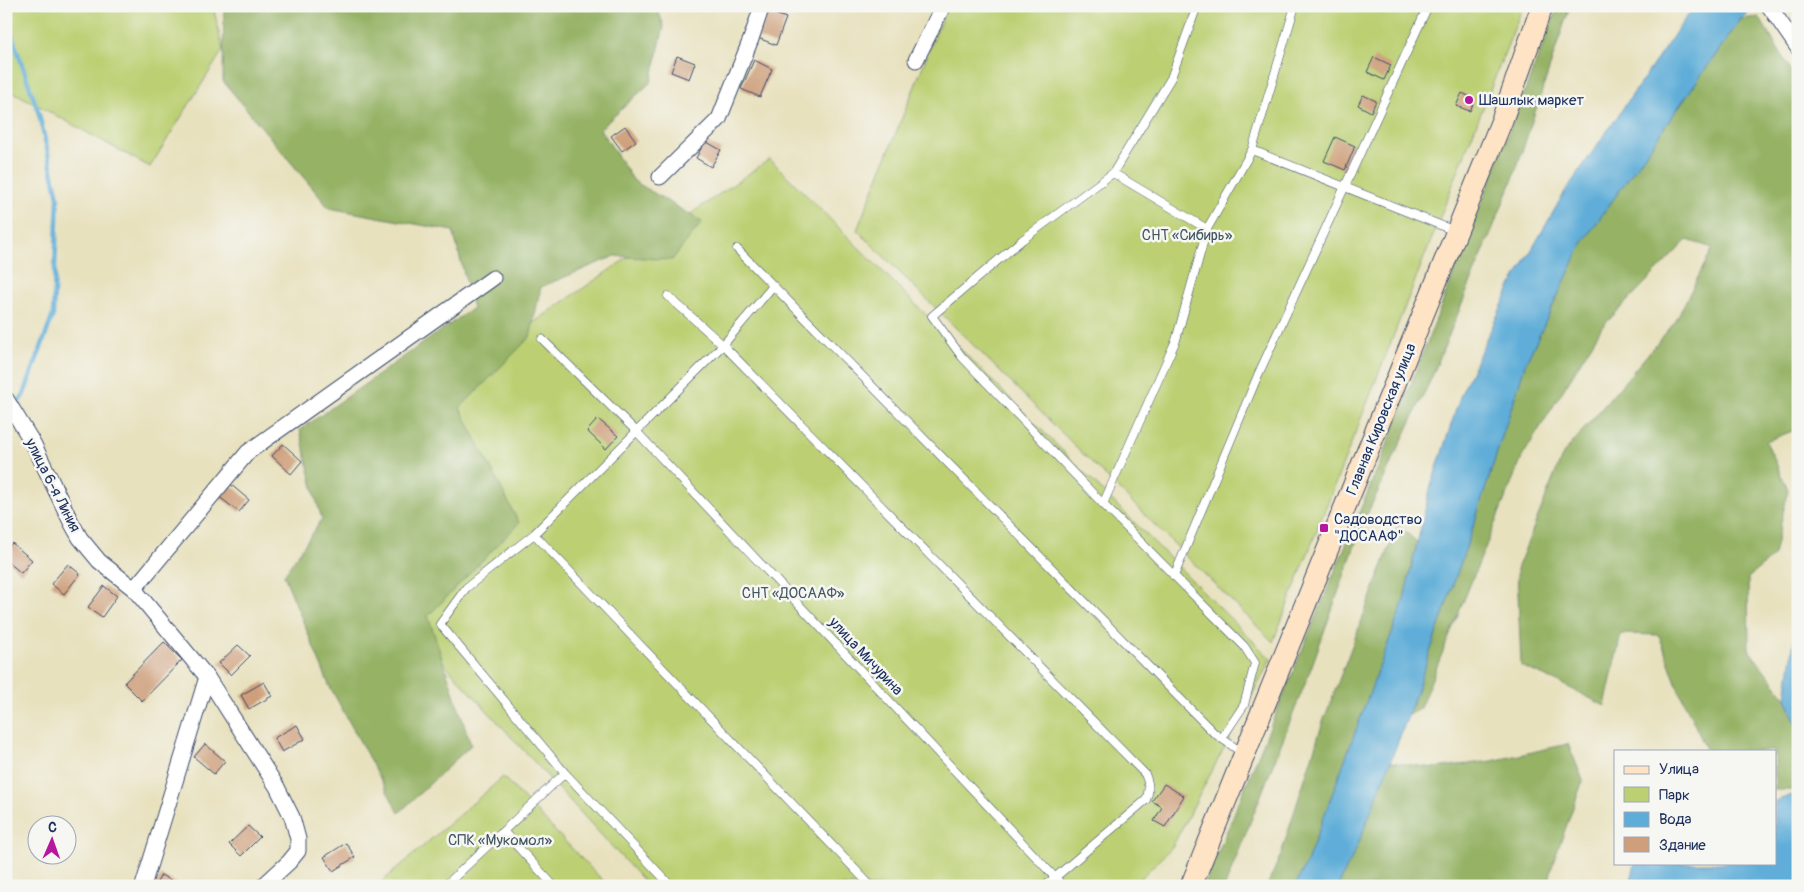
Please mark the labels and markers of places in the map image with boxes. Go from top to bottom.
place label: Шашлык маркет [1479,91,1584,110]
marker: Шашлык маркет [1463,94,1475,106]
place label: Садоводство "ДОСААФ" [1334,510,1422,546]
marker: Садоводство "ДОСААФ" [1318,522,1330,534]

